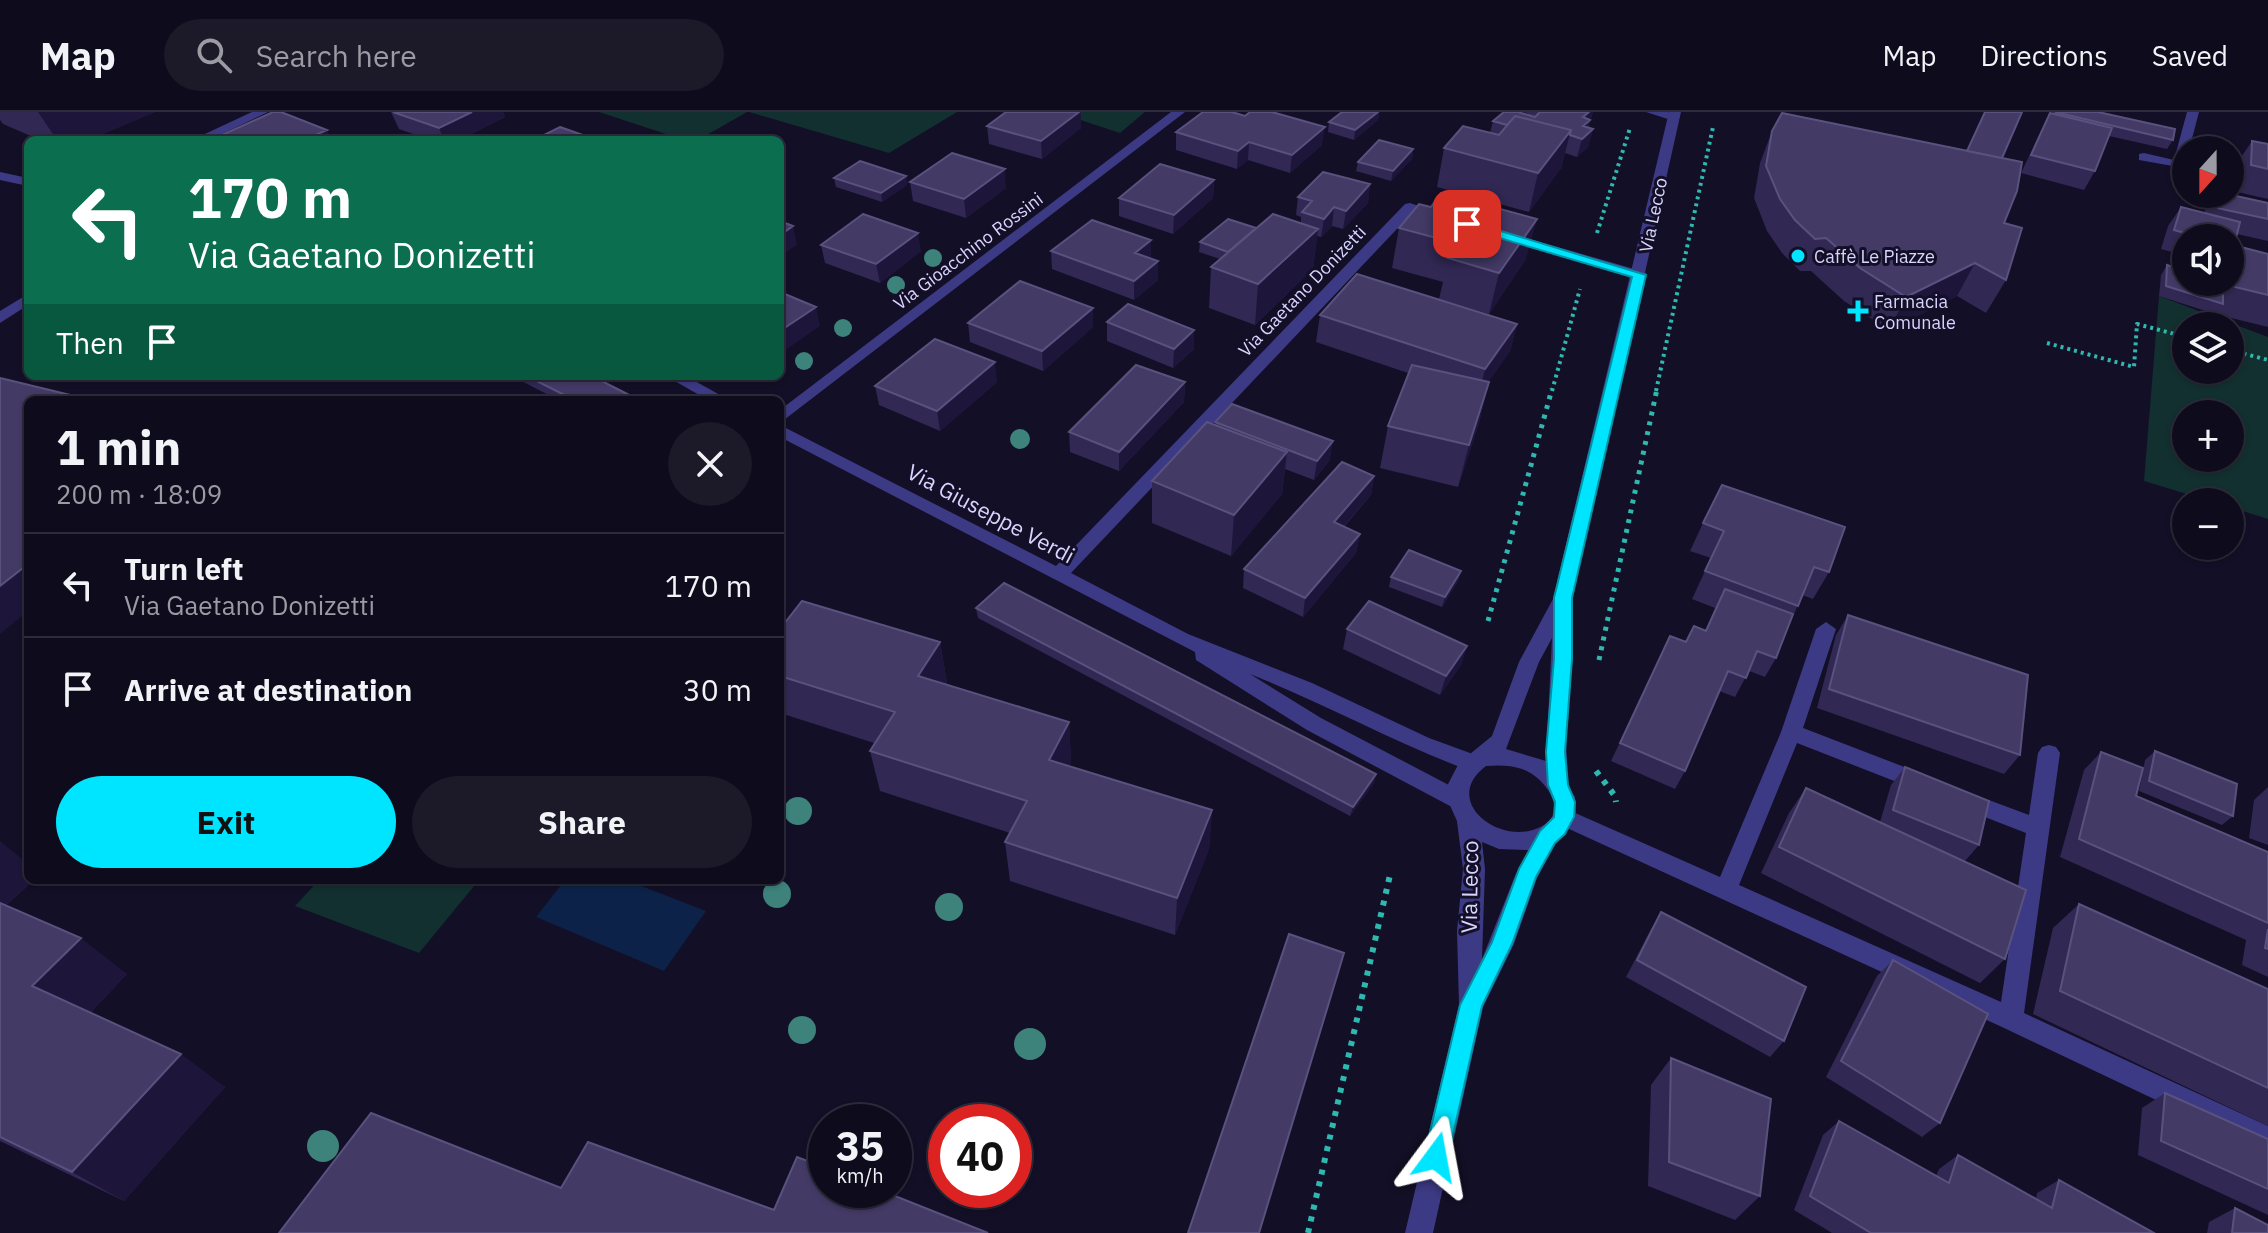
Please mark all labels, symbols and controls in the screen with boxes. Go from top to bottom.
search box [164,19,724,91]
text: Map [40,31,116,80]
icon: search [192,33,236,77]
text: Search here [256,36,417,75]
text: Map [1882,37,1936,74]
text: Directions [1980,37,2108,74]
text: Saved [2152,37,2228,74]
north arrow [2172,136,2244,208]
map controls [2172,136,2244,560]
text: 170 m [188,161,352,233]
icon: left [56,168,160,272]
street label: Via Lecco [1634,175,1672,255]
street label: Via Gioacchino Rossini [889,187,1047,315]
pin [1433,190,1501,258]
icon: arrive [1445,202,1489,246]
street label: Via Gaetano Donizetti [1233,221,1371,361]
button: sound [2172,224,2244,296]
text: Via Gaetano Donizetti [188,231,535,278]
place label: Caffè Le Piazze [1814,245,1935,268]
marker: Caffè Le Piazze [1789,247,1807,265]
place label: Farmacia Comunale [1874,290,1956,334]
marker: Farmacia Comunale [1849,302,1867,320]
button: layers [2172,312,2244,384]
icon: arrive [140,320,184,364]
text: Then [56,323,124,362]
button: + [2172,400,2244,472]
text: 1 min [56,416,181,478]
button: close [668,422,752,506]
street label: Via Giuseppe Verdi [902,457,1080,569]
text: 200 m · 18:09 [56,477,222,511]
button: − [2172,488,2244,560]
text: Turn left [124,549,243,588]
icon: left [56,563,100,607]
text: 170 m [665,566,752,605]
text: Via Gaetano Donizetti [124,588,375,622]
icon: arrive [56,667,100,711]
text: Arrive at destination [124,670,412,709]
text: 30 m [683,670,752,709]
button: Exit [56,776,396,868]
button: Share [412,776,752,868]
street label: Via Lecco [1454,840,1484,934]
speed limit sign: 40 [928,1104,1032,1208]
position arrow [1394,1115,1478,1199]
text: 35 [836,1120,884,1172]
text: km/h [836,1162,884,1189]

